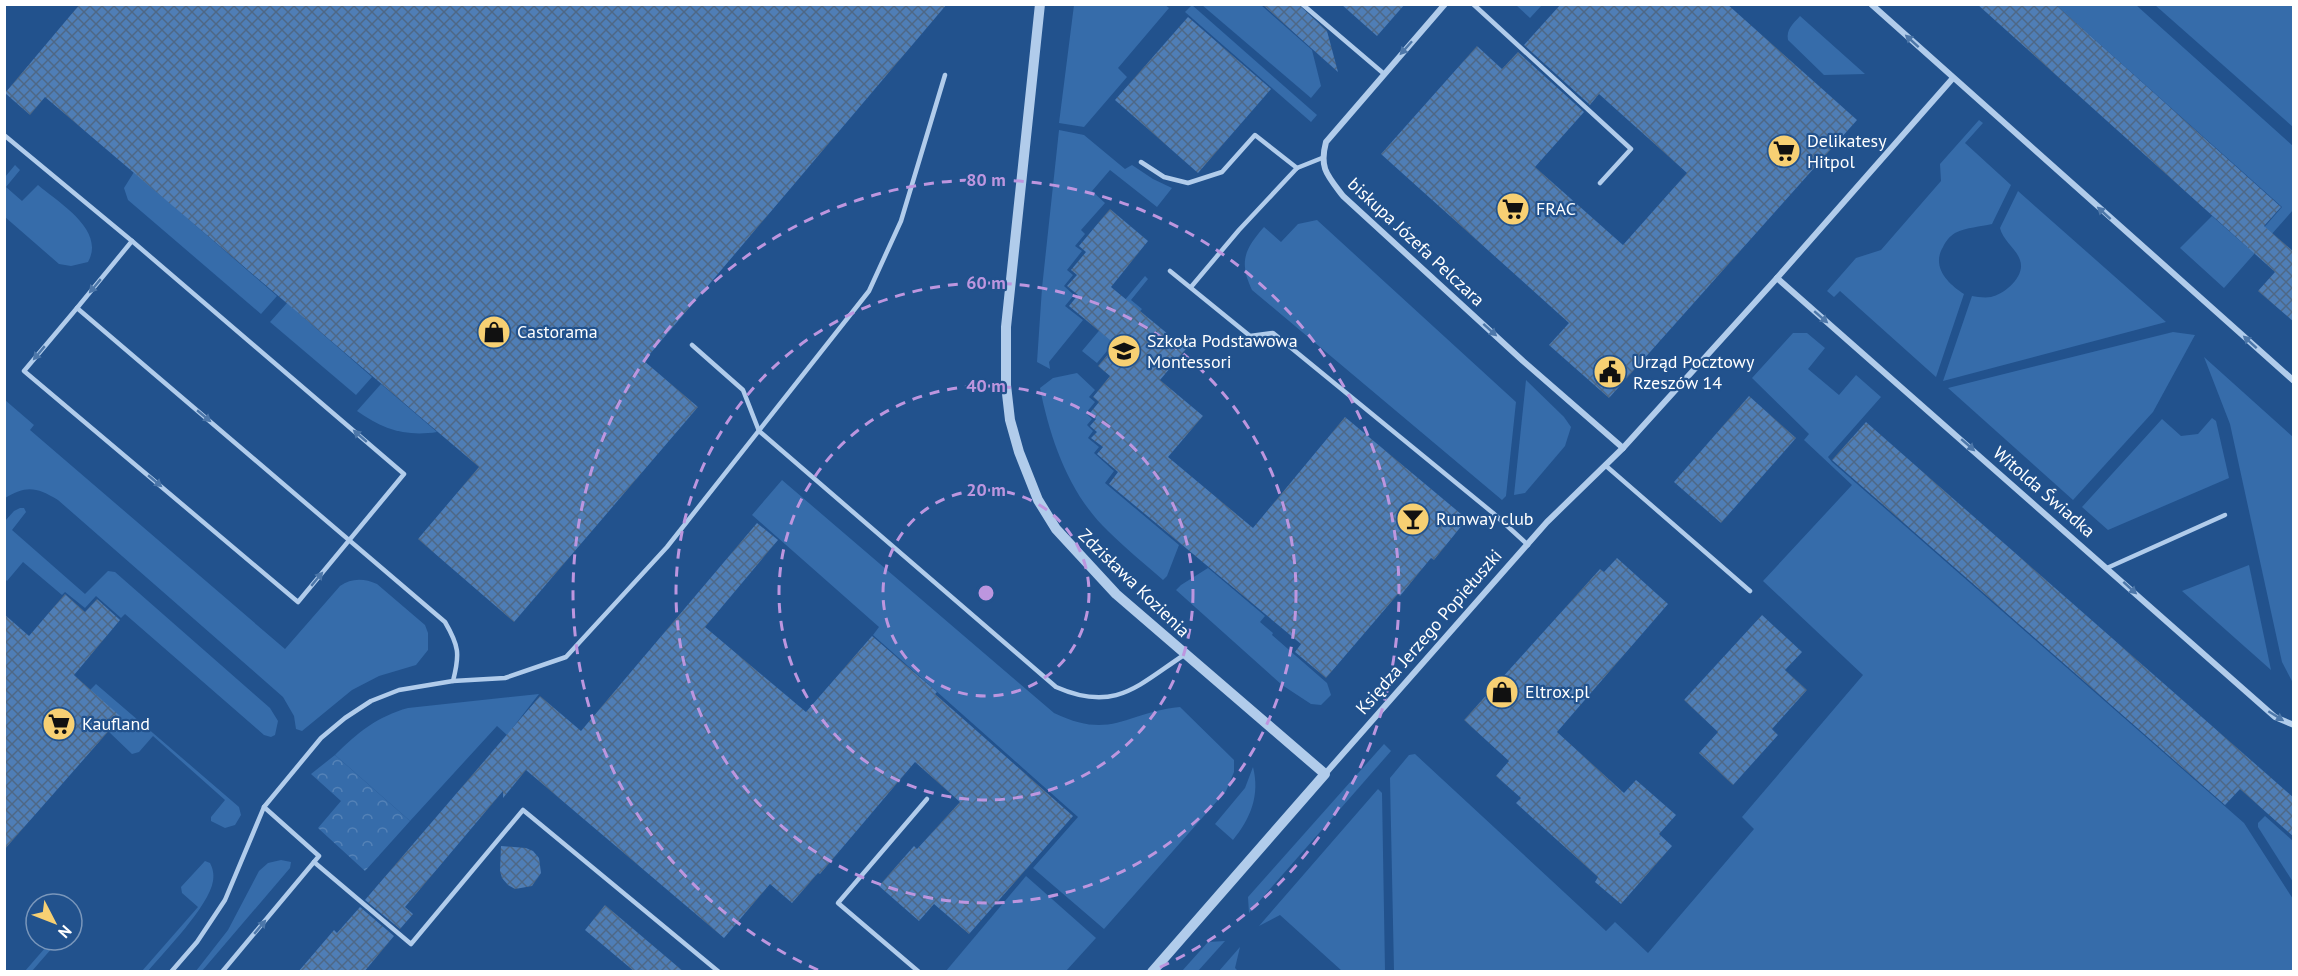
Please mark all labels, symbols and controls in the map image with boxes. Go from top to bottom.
one-way arrow [1905,35,1920,48]
one-way arrow [1400,40,1413,55]
place label: Delikatesy Hitpol [1807,129,1887,173]
supermarket icon: Delikatesy Hitpol [1766,133,1802,169]
text: 80 m [966,168,1006,191]
street label: biskupa Józefa Pelczara [1343,172,1489,311]
supermarket icon: FRAC [1495,191,1531,227]
place label: FRAC [1536,197,1576,220]
one-way arrow [2097,207,2112,220]
text: 60 m [966,271,1006,294]
one-way arrow [89,278,102,293]
one-way arrow [1813,310,1828,323]
shop icon: Castorama [476,314,512,350]
place label: Castorama [517,320,598,343]
one-way arrow [1483,323,1497,337]
place label: Szkoła Podstawowa Montessori [1147,329,1298,373]
school or university icon: Szkoła Podstawowa Montessori [1106,333,1142,369]
one-way arrow [2243,336,2258,349]
one-way arrow [33,345,46,361]
place label: Urząd Pocztowy Rzeszów 14 [1633,350,1755,394]
public building icon: Urząd Pocztowy Rzeszów 14 [1592,354,1628,390]
text: 40 m [966,374,1006,397]
one-way arrow [196,409,211,422]
one-way arrow [353,430,368,443]
one-way arrow [1960,438,1975,451]
street label: Witolda Świadka [1989,441,2100,542]
one-way arrow [147,475,163,488]
text: 20 m [966,478,1006,501]
bar icon: Runway club [1395,501,1431,537]
place label: Runway club [1436,507,1534,530]
street label: Zdzisława Kozienia [1074,524,1195,642]
street label: Księdza Jerzego Popiełuszki [1351,544,1507,719]
one-way arrow [310,571,323,587]
one-way arrow [2122,581,2137,595]
centre of rings [976,583,996,603]
shop icon: Eltrox.pl [1484,674,1520,710]
place label: Eltrox.pl [1525,680,1590,703]
supermarket icon: Kaufland [41,706,77,742]
one-way arrow [2268,710,2284,722]
place label: Kaufland [82,712,150,735]
north arrow [24,892,84,952]
one-way arrow [253,919,265,934]
text: N [54,921,76,943]

